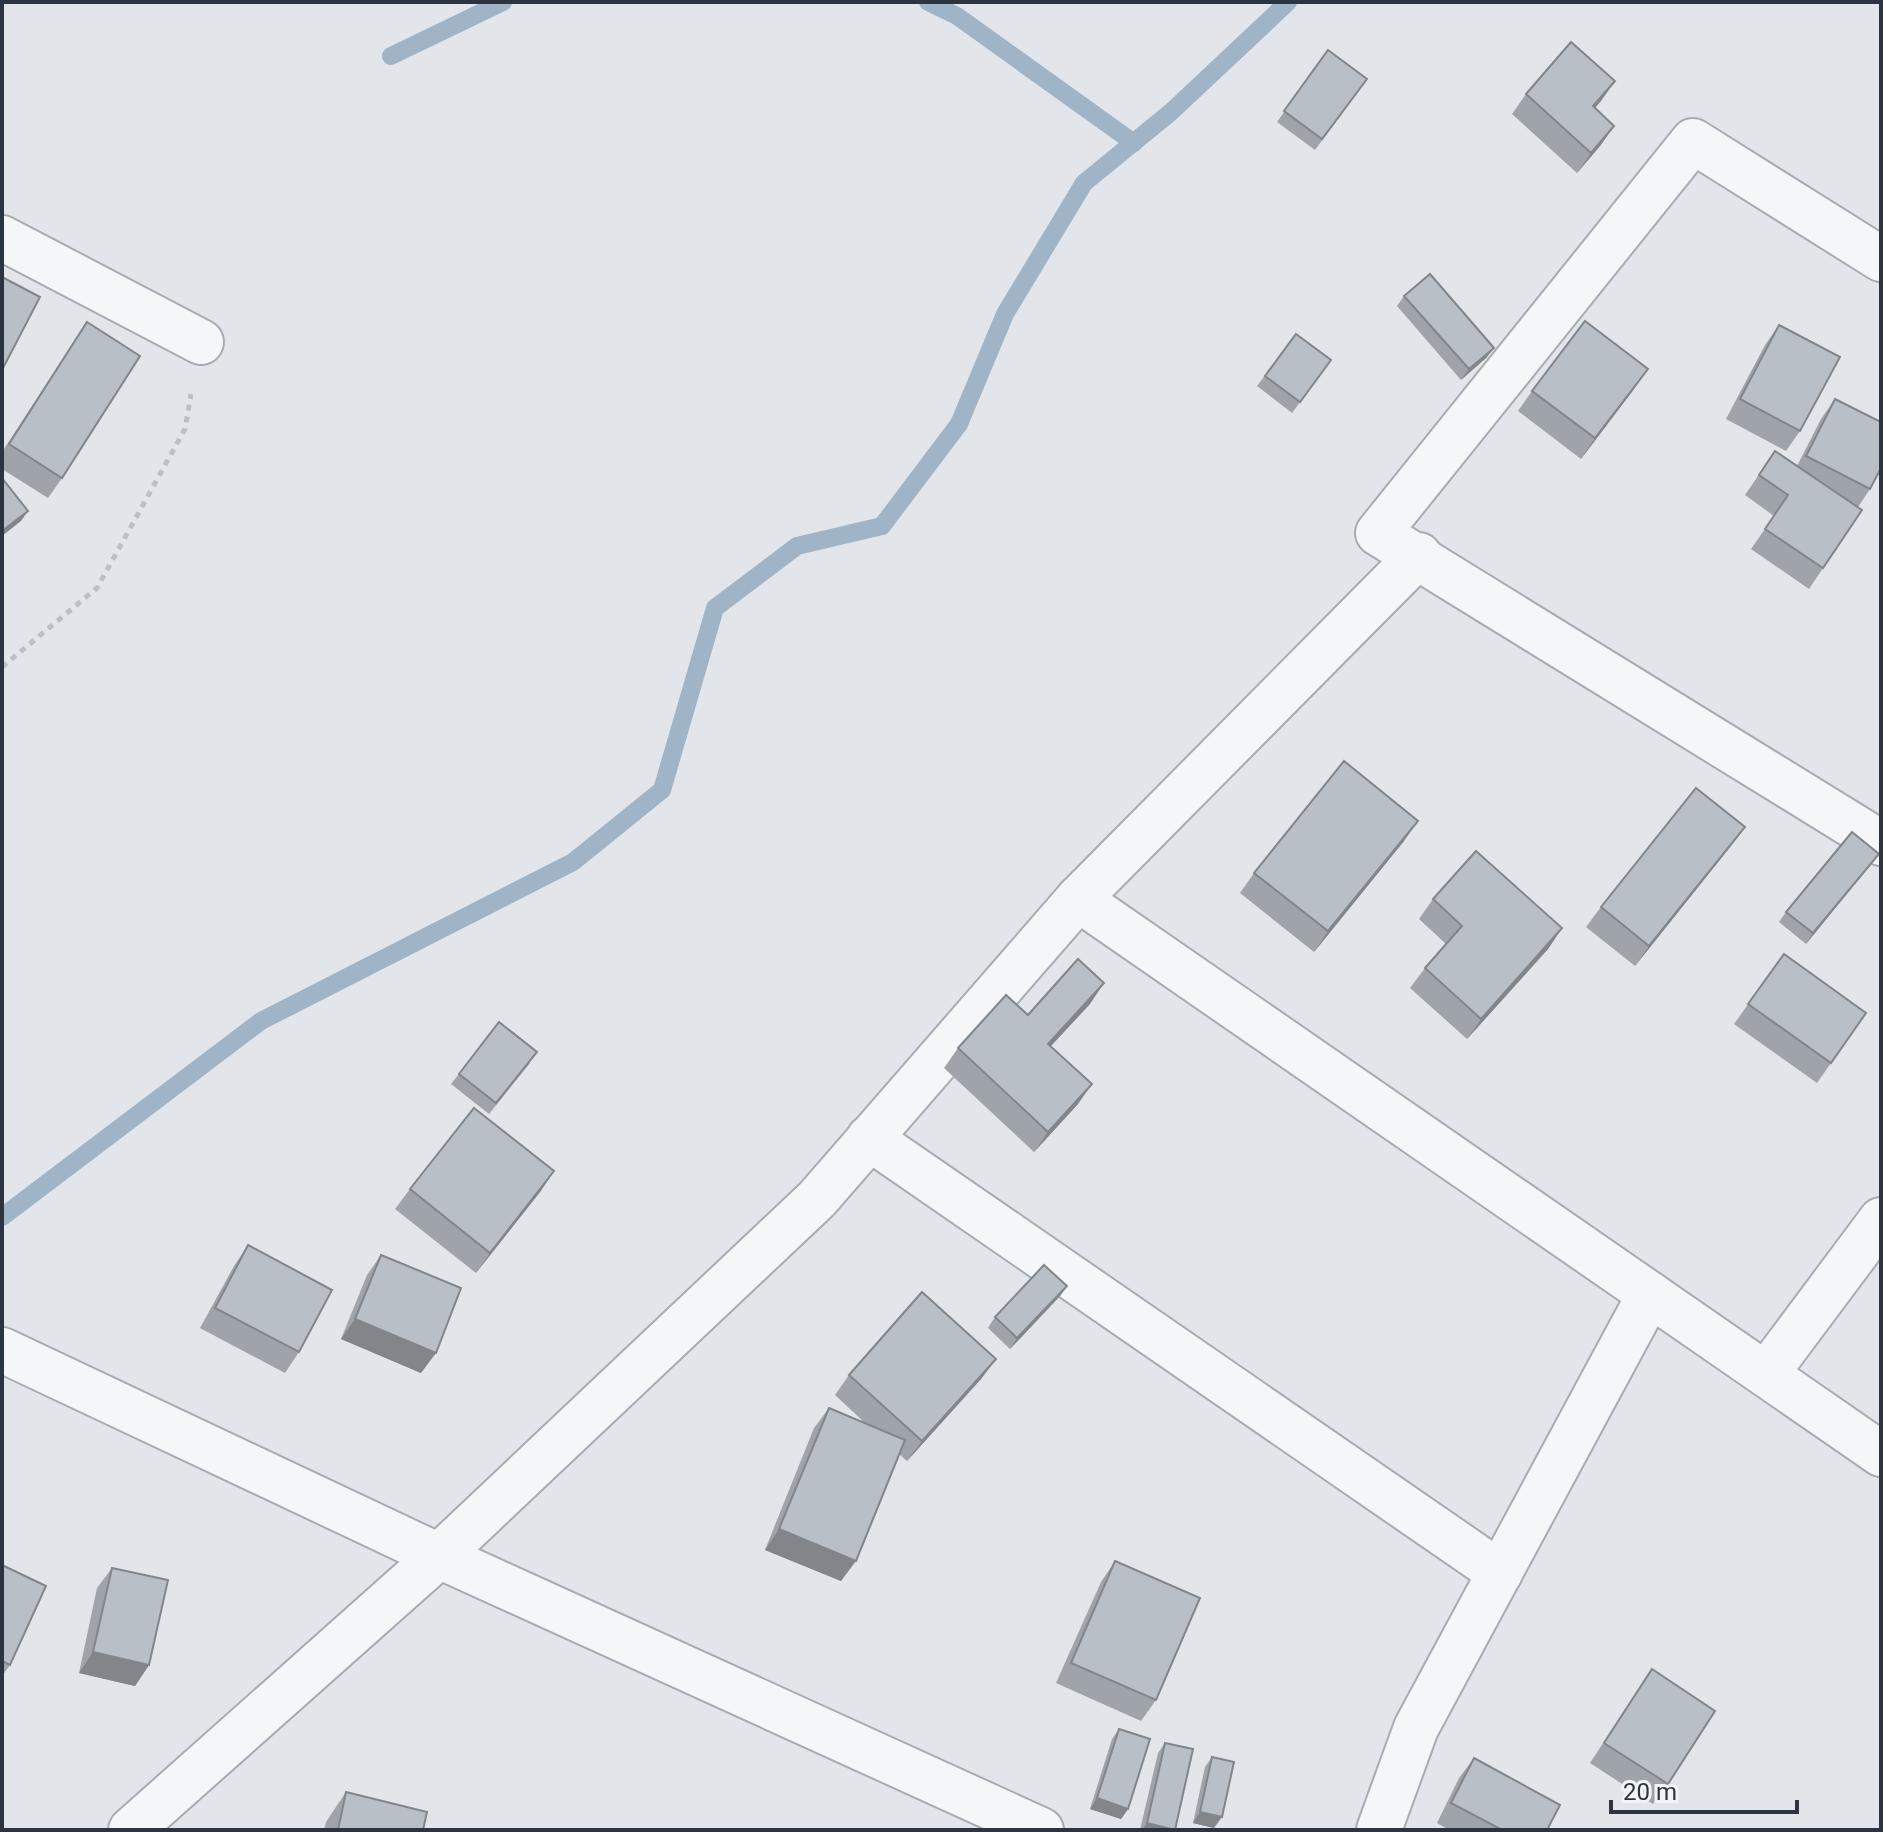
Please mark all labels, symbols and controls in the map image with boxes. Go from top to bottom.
scale bar [1611,1764,1797,1814]
text: 20 m [1623,1778,1677,1806]

